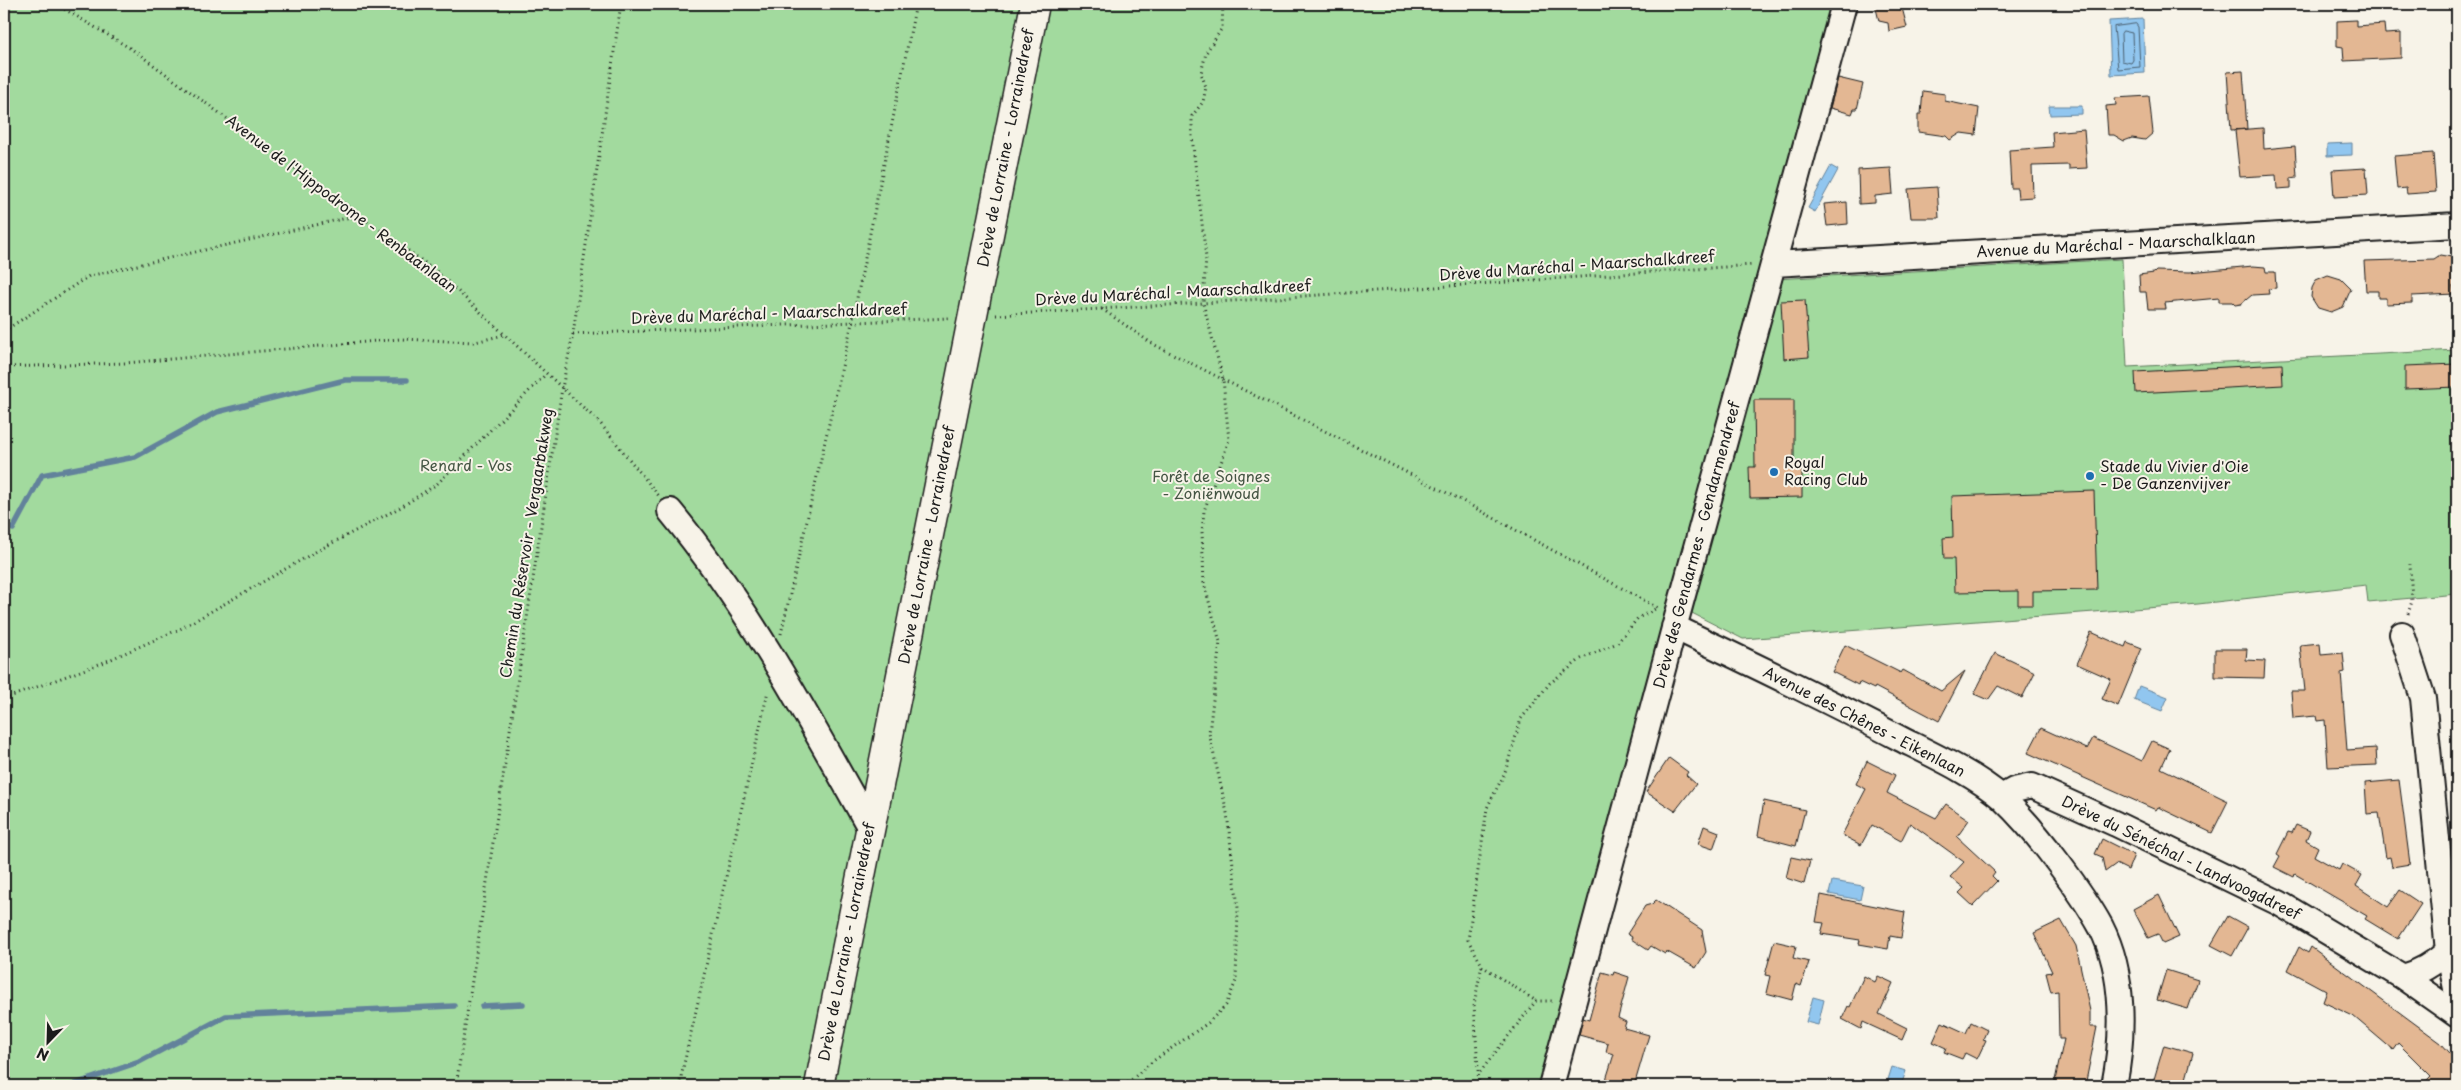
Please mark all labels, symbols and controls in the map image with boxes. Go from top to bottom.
street label: Drève de Lorraine - Lorrainedreef [970,26,1039,269]
street label: Avenue de l'Hippodrome - Renbaanlaan [221,108,462,298]
street label: Avenue du Maréchal - Maarschalklaan [1976,225,2256,262]
street label: Drève du Maréchal - Maarschalkdreef [1438,243,1717,286]
street label: Drève du Maréchal - Maarschalkdreef [1035,273,1313,310]
street label: Drève du Maréchal - Maarschalkdreef [631,296,909,329]
street label: Drève des Gendarmes - Gendarmendreef [1646,398,1745,691]
street label: Chemin du Réservoir - Vergaarbakweg [493,406,558,679]
street label: Drève de Lorraine - Lorrainedreef [891,423,960,666]
place label: Royal Racing Club [1784,450,1868,490]
park label: Renard - Vos [420,453,512,476]
place label: Stade du Vivier d'Oie - De Ganzenvijver [2100,454,2249,494]
park label: Forêt de Soignes - Zoniënwoud [1152,464,1270,504]
marker: Royal Racing Club [1768,466,1780,478]
marker: Stade du Vivier d'Oie - De Ganzenvijver [2084,470,2096,482]
street label: Avenue des Chênes - Eikenlaan [1760,660,1970,782]
street label: Drève du Sénéchal - Landvoogddreef [2058,789,2306,925]
street label: Drève de Lorraine - Lorrainedreef [811,820,880,1063]
north arrow [22,1018,72,1068]
text: N [34,1043,52,1066]

